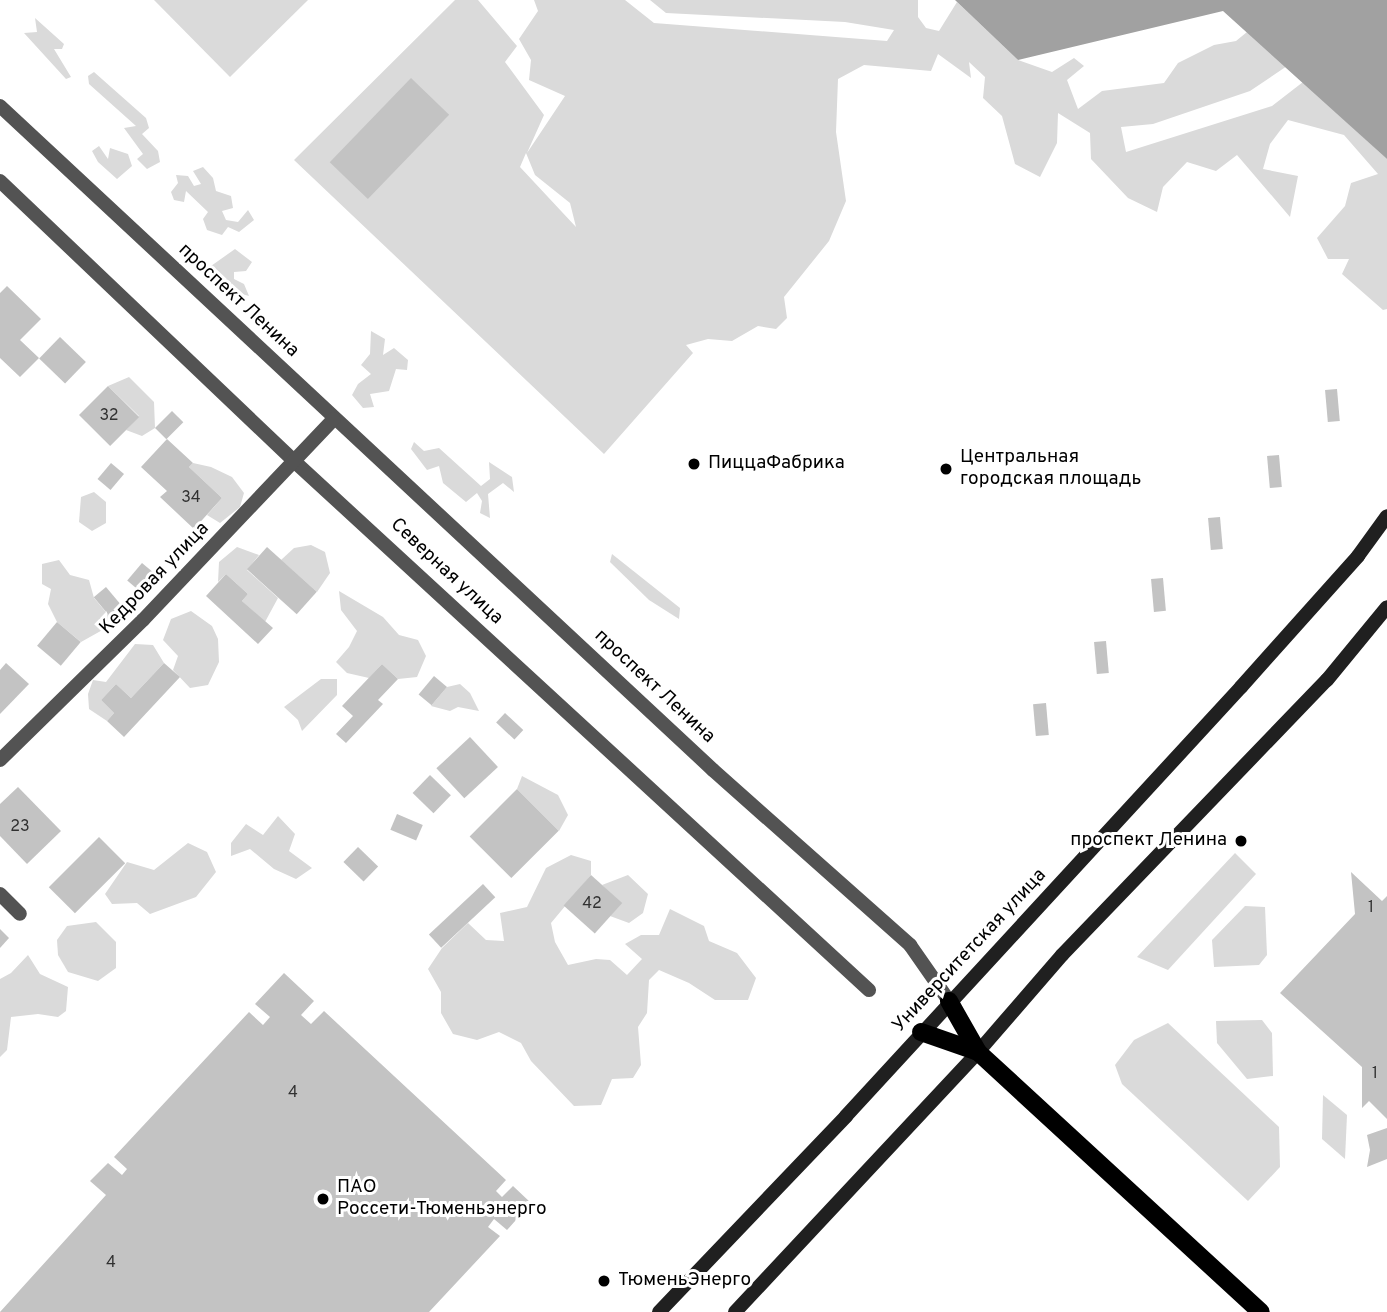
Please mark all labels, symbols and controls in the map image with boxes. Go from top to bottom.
street label: проспект Ленина [173,239,303,363]
house number: 32 [99,406,119,426]
place label: Центральная городская площадь [960,447,1141,491]
place label: ПиццаФабрика [708,453,845,475]
marker: ПиццаФабрика [686,456,702,472]
marker: Центральная городская площадь [938,461,954,477]
house number: 34 [181,488,201,508]
street label: Северная улица [385,514,507,630]
street label: Кедровая улица [96,518,214,640]
street label: проспект Ленина [589,625,719,749]
house number: 23 [10,817,30,837]
place label: проспект Ленина [1070,830,1227,852]
marker: проспект Ленина [1233,833,1249,849]
street label: Университетская улица [888,865,1052,1037]
house number: 42 [582,894,602,914]
house number: 1 [1368,898,1374,918]
house number: 1 [1372,1064,1378,1084]
house number: 4 [288,1083,298,1103]
place label: ПАО Россети-Тюменьэнерго [337,1177,547,1221]
marker: ПАО Россети-Тюменьэнерго [315,1191,331,1207]
house number: 4 [106,1253,116,1273]
place label: ТюменьЭнерго [618,1270,751,1292]
marker: ТюменьЭнерго [596,1273,612,1289]

